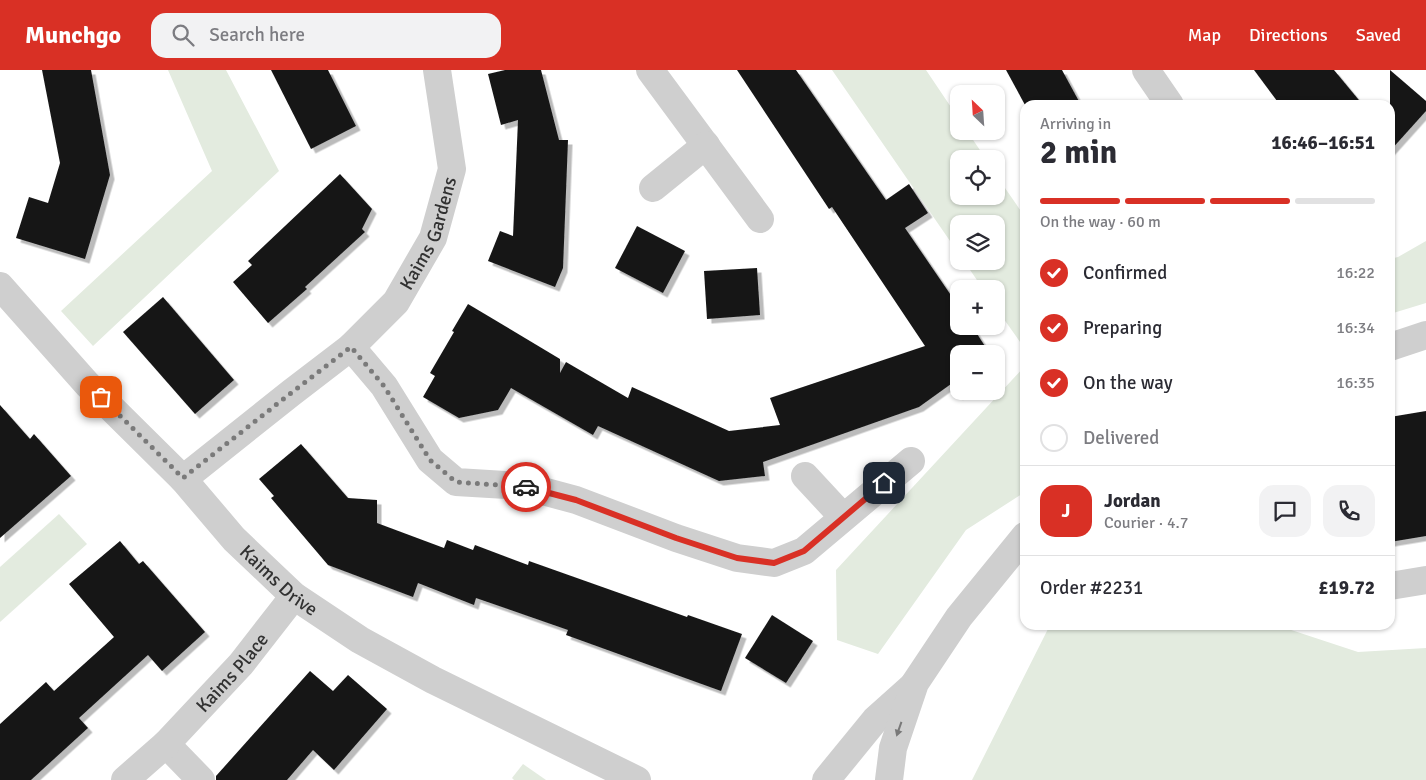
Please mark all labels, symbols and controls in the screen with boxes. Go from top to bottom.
search box [151,13,501,58]
text: Munchgo [25,20,121,50]
icon: search [169,21,197,49]
text: Search here [209,23,305,47]
text: Map [1188,24,1221,46]
text: Directions [1249,24,1328,46]
text: Saved [1356,24,1401,46]
north arrow [950,85,1005,140]
map controls [950,85,1005,400]
text: Arriving in [1040,114,1111,134]
text: 16:46–16:51 [1271,131,1375,155]
text: 2 min [1040,133,1117,172]
button: locate [950,150,1005,205]
street label: Kaims Gardens [395,174,462,294]
text: On the way · 60 m [1040,212,1161,232]
button: layers [950,215,1005,270]
icon: check [1040,259,1068,287]
text: Confirmed [1083,261,1167,285]
text: 16:22 [1336,263,1375,283]
button: + [950,280,1005,335]
icon: check [1040,314,1068,342]
text: Preparing [1083,316,1162,340]
text: 16:34 [1336,318,1375,338]
button: − [950,345,1005,400]
icon: check [1040,369,1068,397]
text: On the way [1083,371,1173,395]
text: 16:35 [1336,373,1375,393]
pin [80,376,122,418]
icon: bag [87,383,115,411]
text: Delivered [1083,426,1159,450]
courier [501,462,551,512]
pin [863,462,905,504]
icon: home [870,469,898,497]
icon: car [512,473,540,501]
button: chat [1259,485,1311,537]
button: phone [1323,485,1375,537]
text: Jordan [1104,489,1161,513]
text: J [1062,499,1070,523]
text: Courier · 4.7 [1104,513,1188,533]
street label: Kaims Drive [234,540,322,622]
text: Order #2231 [1040,576,1143,600]
text: £19.72 [1318,576,1375,600]
street label: Kaims Place [191,628,274,718]
one-way arrow [895,722,902,737]

